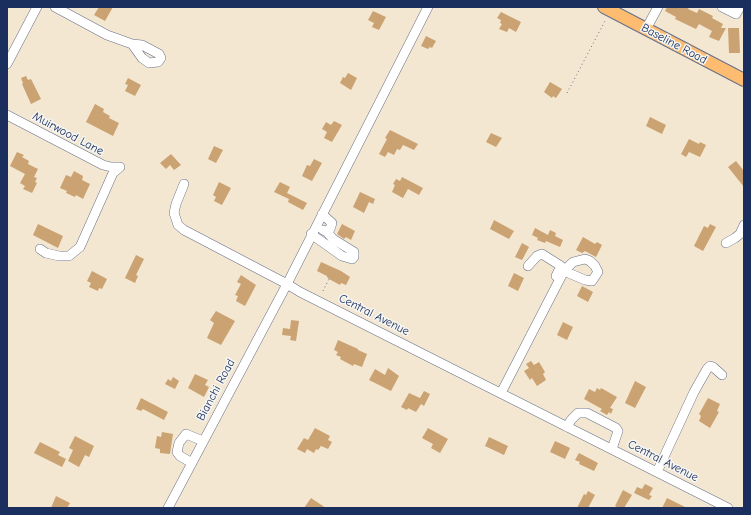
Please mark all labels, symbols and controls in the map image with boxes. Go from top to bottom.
street label: Baseline Road [639,21,709,67]
street label: Muirwood Lane [30,109,106,159]
street label: Central Avenue [336,291,412,339]
street label: Bianchi Road [194,357,238,423]
street label: Central Avenue [625,437,701,485]

